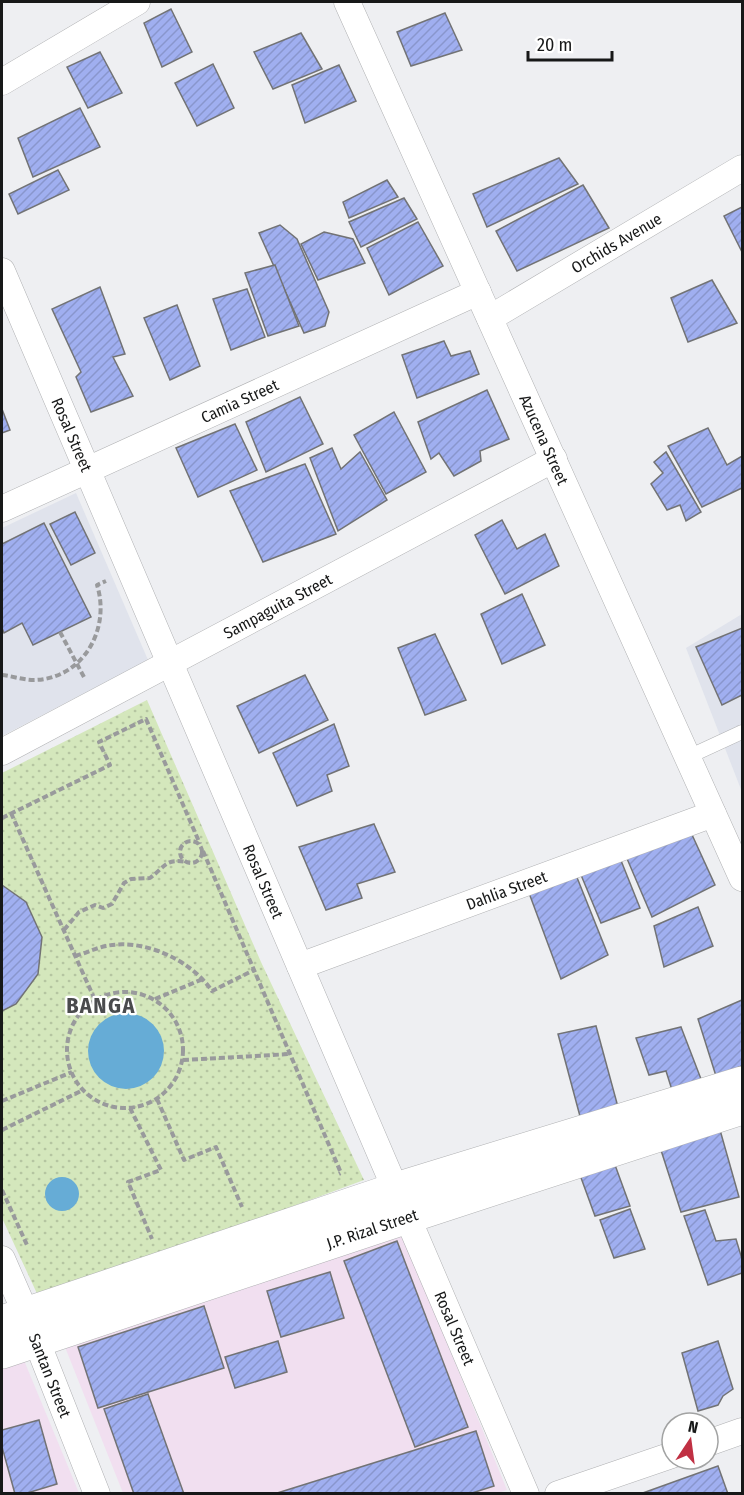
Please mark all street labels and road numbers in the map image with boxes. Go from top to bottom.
street label: Orchids Avenue [568,209,665,277]
street label: Camia Street [198,375,282,427]
street label: Azucena Street [515,392,573,489]
street label: Rosal Street [47,395,96,475]
street label: Sampaguita Street [220,569,336,643]
street label: Rosal Street [239,842,288,922]
street label: Dahlia Street [464,867,550,914]
street label: J.P. Rizal Street [324,1205,421,1253]
street label: Rosal Street [430,1288,479,1369]
street label: Santan Street [25,1331,75,1421]

